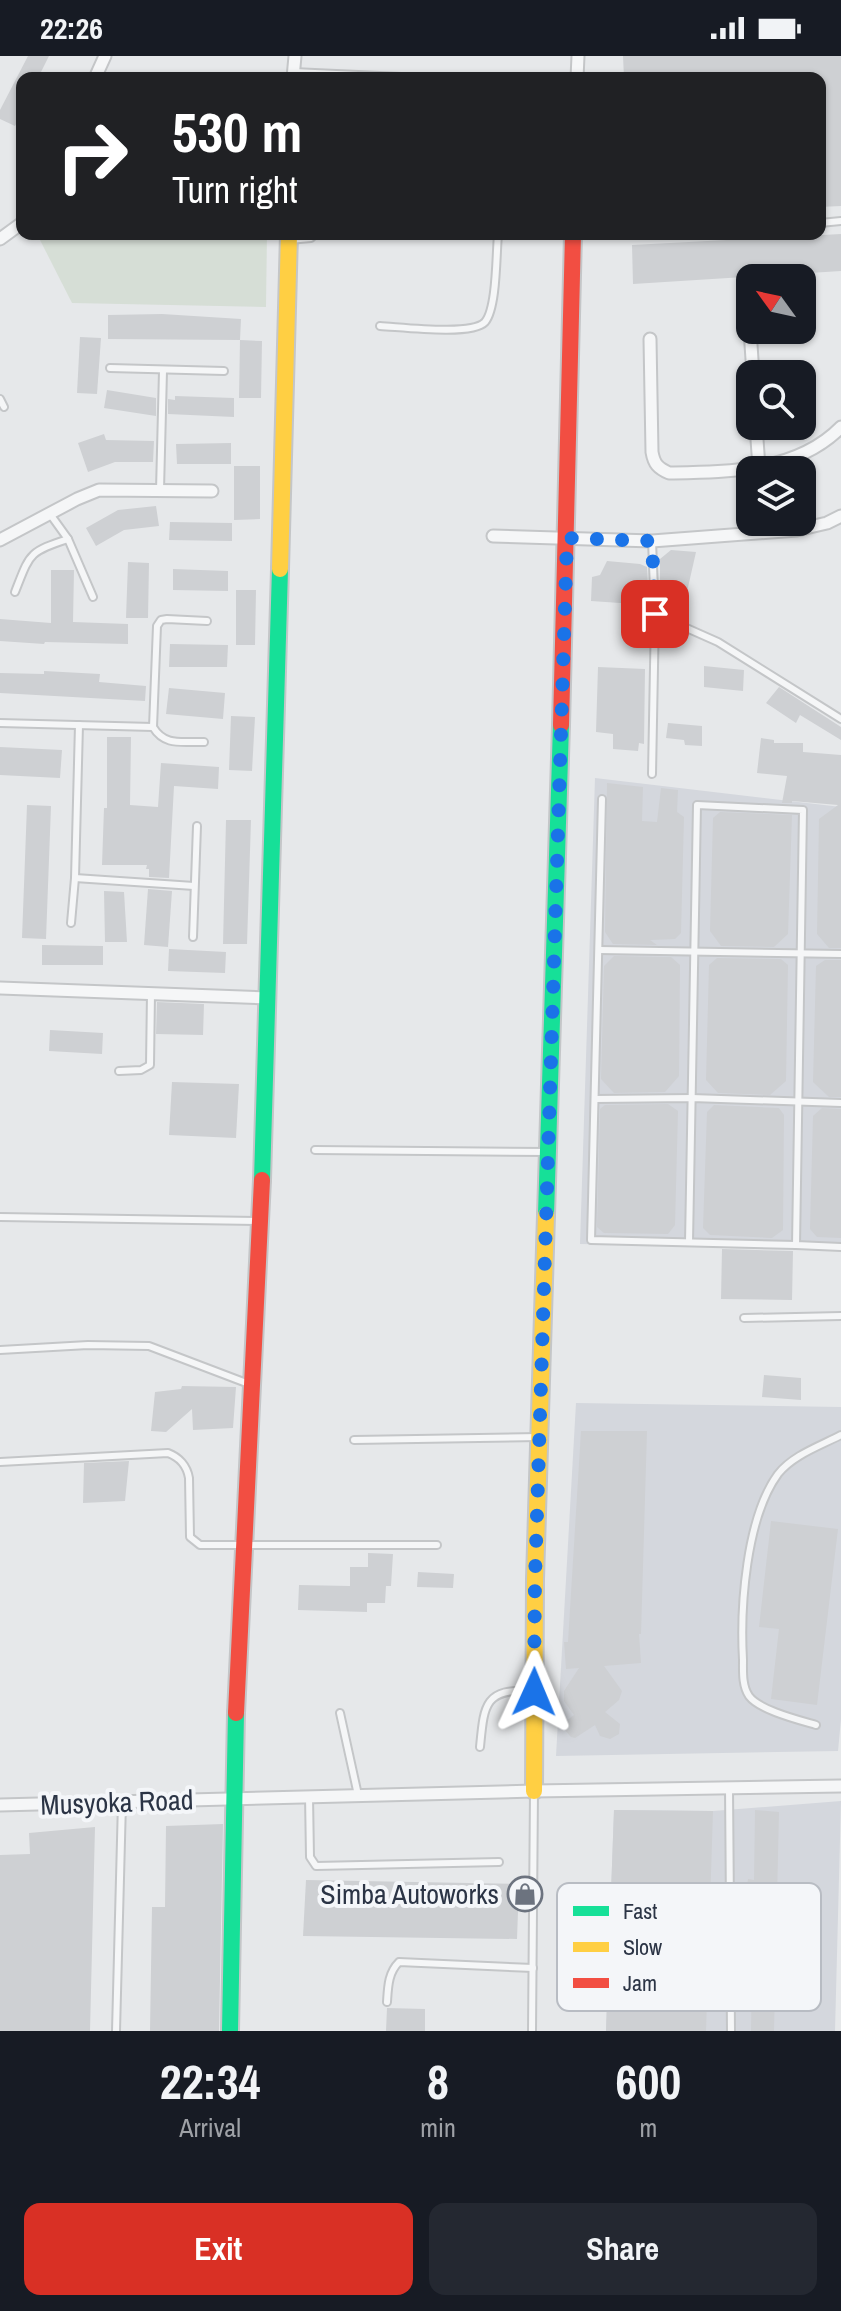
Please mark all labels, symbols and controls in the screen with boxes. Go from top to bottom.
text: 22:26 [40,8,103,48]
text: 530 m [172,94,302,169]
icon: right [40,104,144,208]
text: Turn right [172,166,297,214]
north arrow [736,264,816,344]
map controls [736,264,816,536]
button: search [736,360,816,440]
button: layers [736,456,816,536]
pin [621,580,689,648]
icon: arrive [633,592,677,636]
position arrow [492,1650,576,1734]
street label: Musyoka Road [40,1780,194,1824]
place label: Simba Autoworks [320,1875,499,1913]
shop icon: Simba Autoworks [506,1875,544,1913]
legend [557,1883,821,2011]
text: Fast [623,1896,657,1926]
text: Slow [623,1932,662,1962]
text: Jam [623,1968,657,1998]
text: 22:34 [160,2049,260,2114]
text: 8 [427,2049,449,2114]
text: 600 [616,2049,681,2114]
text: Arrival [179,2110,241,2145]
text: min [420,2110,456,2145]
text: m [640,2110,657,2145]
button: Exit [24,2203,413,2295]
button: Share [429,2203,817,2295]

